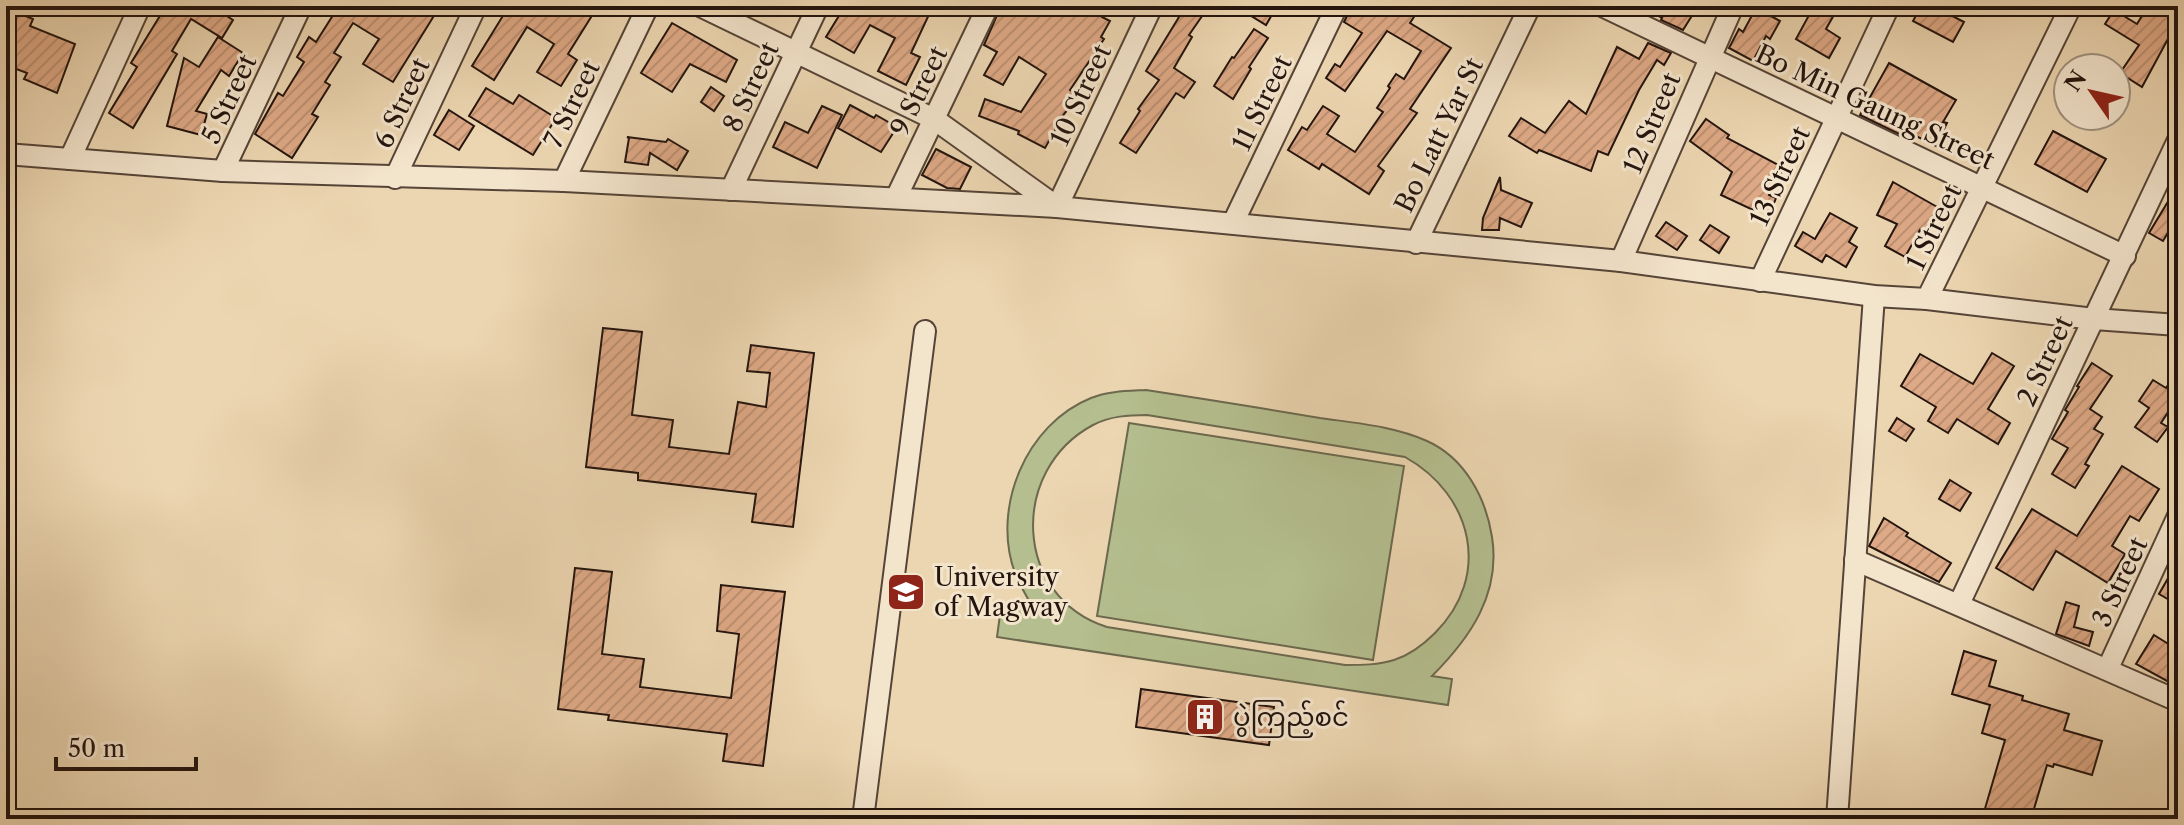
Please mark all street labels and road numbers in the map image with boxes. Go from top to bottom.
street label: 8 Street [716,36,786,137]
street label: Bo Min Gaung Street [1751,38,2000,177]
street label: 10 Street [1044,39,1119,151]
street label: 9 Street [884,40,955,141]
street label: 5 Street [194,49,264,149]
street label: 11 Street [1225,49,1299,156]
street label: 6 Street [367,52,437,153]
street label: Bo Latt Yar St [1388,52,1491,217]
street label: 7 Street [537,54,607,153]
street label: 12 Street [1616,67,1688,178]
street label: 13 Street [1743,121,1817,231]
street label: 1 Street [1900,178,1969,275]
street label: 2 Street [2010,310,2080,411]
street label: 3 Street [2085,531,2155,632]

